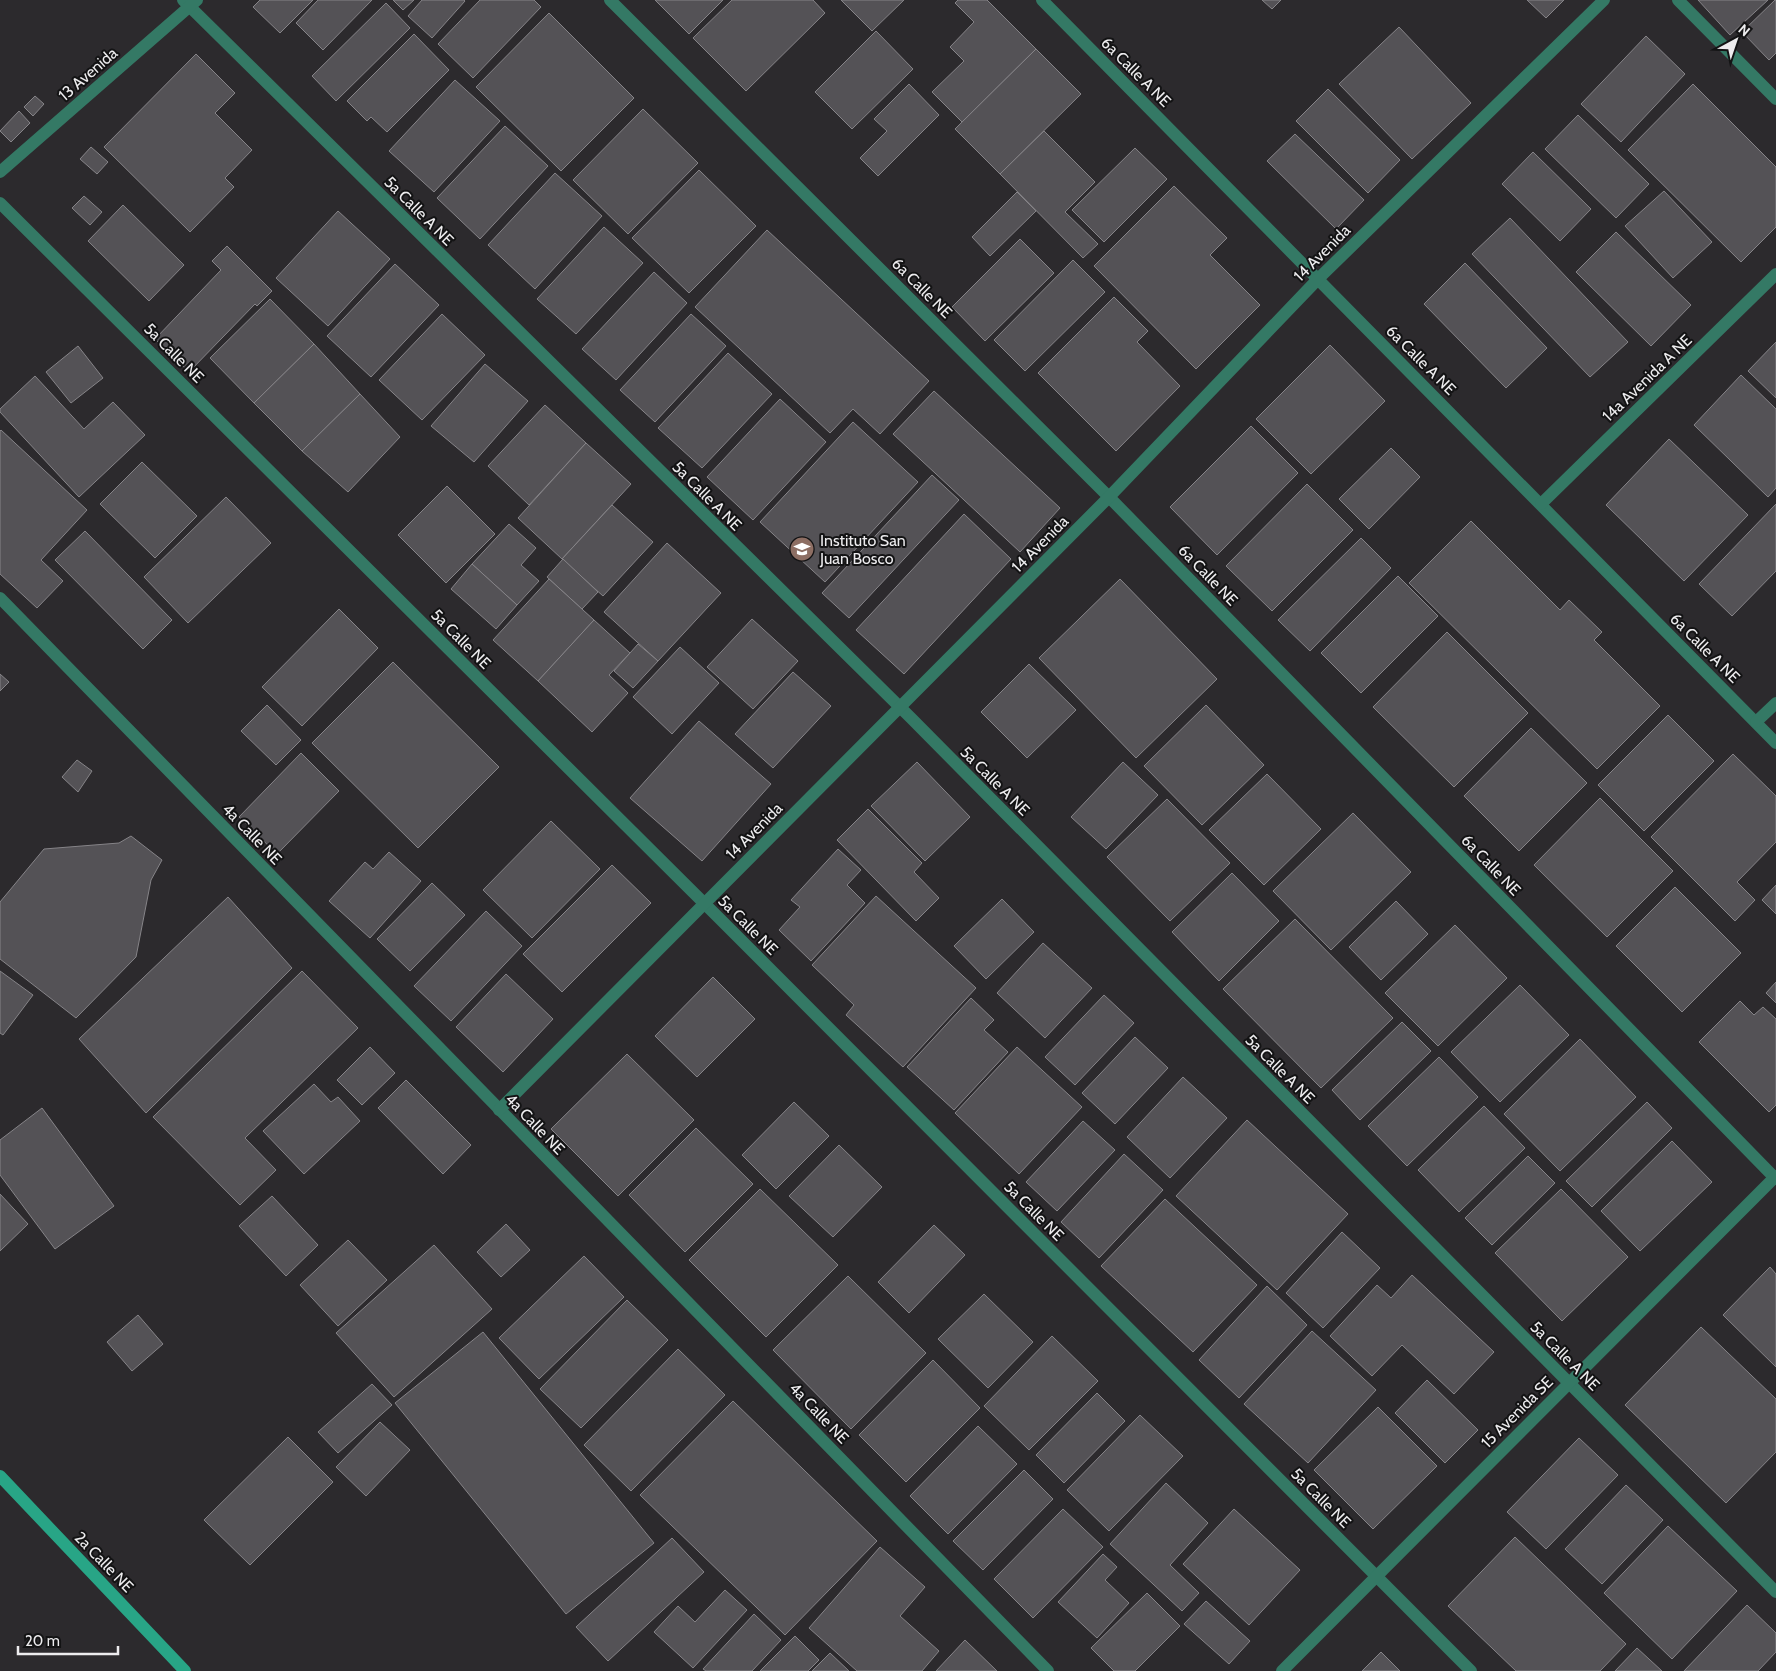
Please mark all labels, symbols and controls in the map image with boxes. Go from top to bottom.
north arrow [1711,15,1761,65]
text: N [1735,20,1754,40]
street label: 6a Calle A NE [1097,33,1175,111]
street label: 13 Avenida [55,43,121,105]
street label: 5a Calle A NE [380,172,458,250]
street label: 14 Avenida [1290,221,1354,285]
street label: 6a Calle NE [888,254,956,322]
street label: 5a Calle NE [140,319,208,387]
street label: 6a Calle A NE [1382,321,1460,399]
street label: 14a Avenida A NE [1598,330,1696,425]
street label: 5a Calle A NE [668,457,746,535]
street label: 14 Avenida [1008,512,1072,576]
place label: Instituto San Juan Bosco [819,531,906,568]
school or university icon: Instituto San Juan Bosco [789,536,815,562]
street label: 6a Calle NE [1174,541,1242,609]
street label: 5a Calle NE [427,605,495,673]
street label: 6a Calle A NE [1666,609,1744,687]
street label: 5a Calle A NE [956,742,1034,820]
street label: 14 Avenida [722,799,786,863]
street label: 4a Calle NE [218,800,286,869]
street label: 6a Calle NE [1457,831,1525,899]
street label: 5a Calle NE [714,891,782,959]
street label: 5a Calle A NE [1241,1030,1319,1108]
street label: 4a Calle NE [501,1090,569,1159]
street label: 5a Calle NE [1000,1177,1068,1245]
street label: 5a Calle A NE [1526,1317,1604,1395]
street label: 15 Avenida SE [1477,1372,1557,1452]
street label: 4a Calle NE [785,1379,853,1448]
street label: 5a Calle NE [1287,1464,1355,1532]
street label: 2a Calle NE [71,1528,138,1596]
scale bar [18,1624,118,1656]
text: 20 m [25,1632,60,1650]

